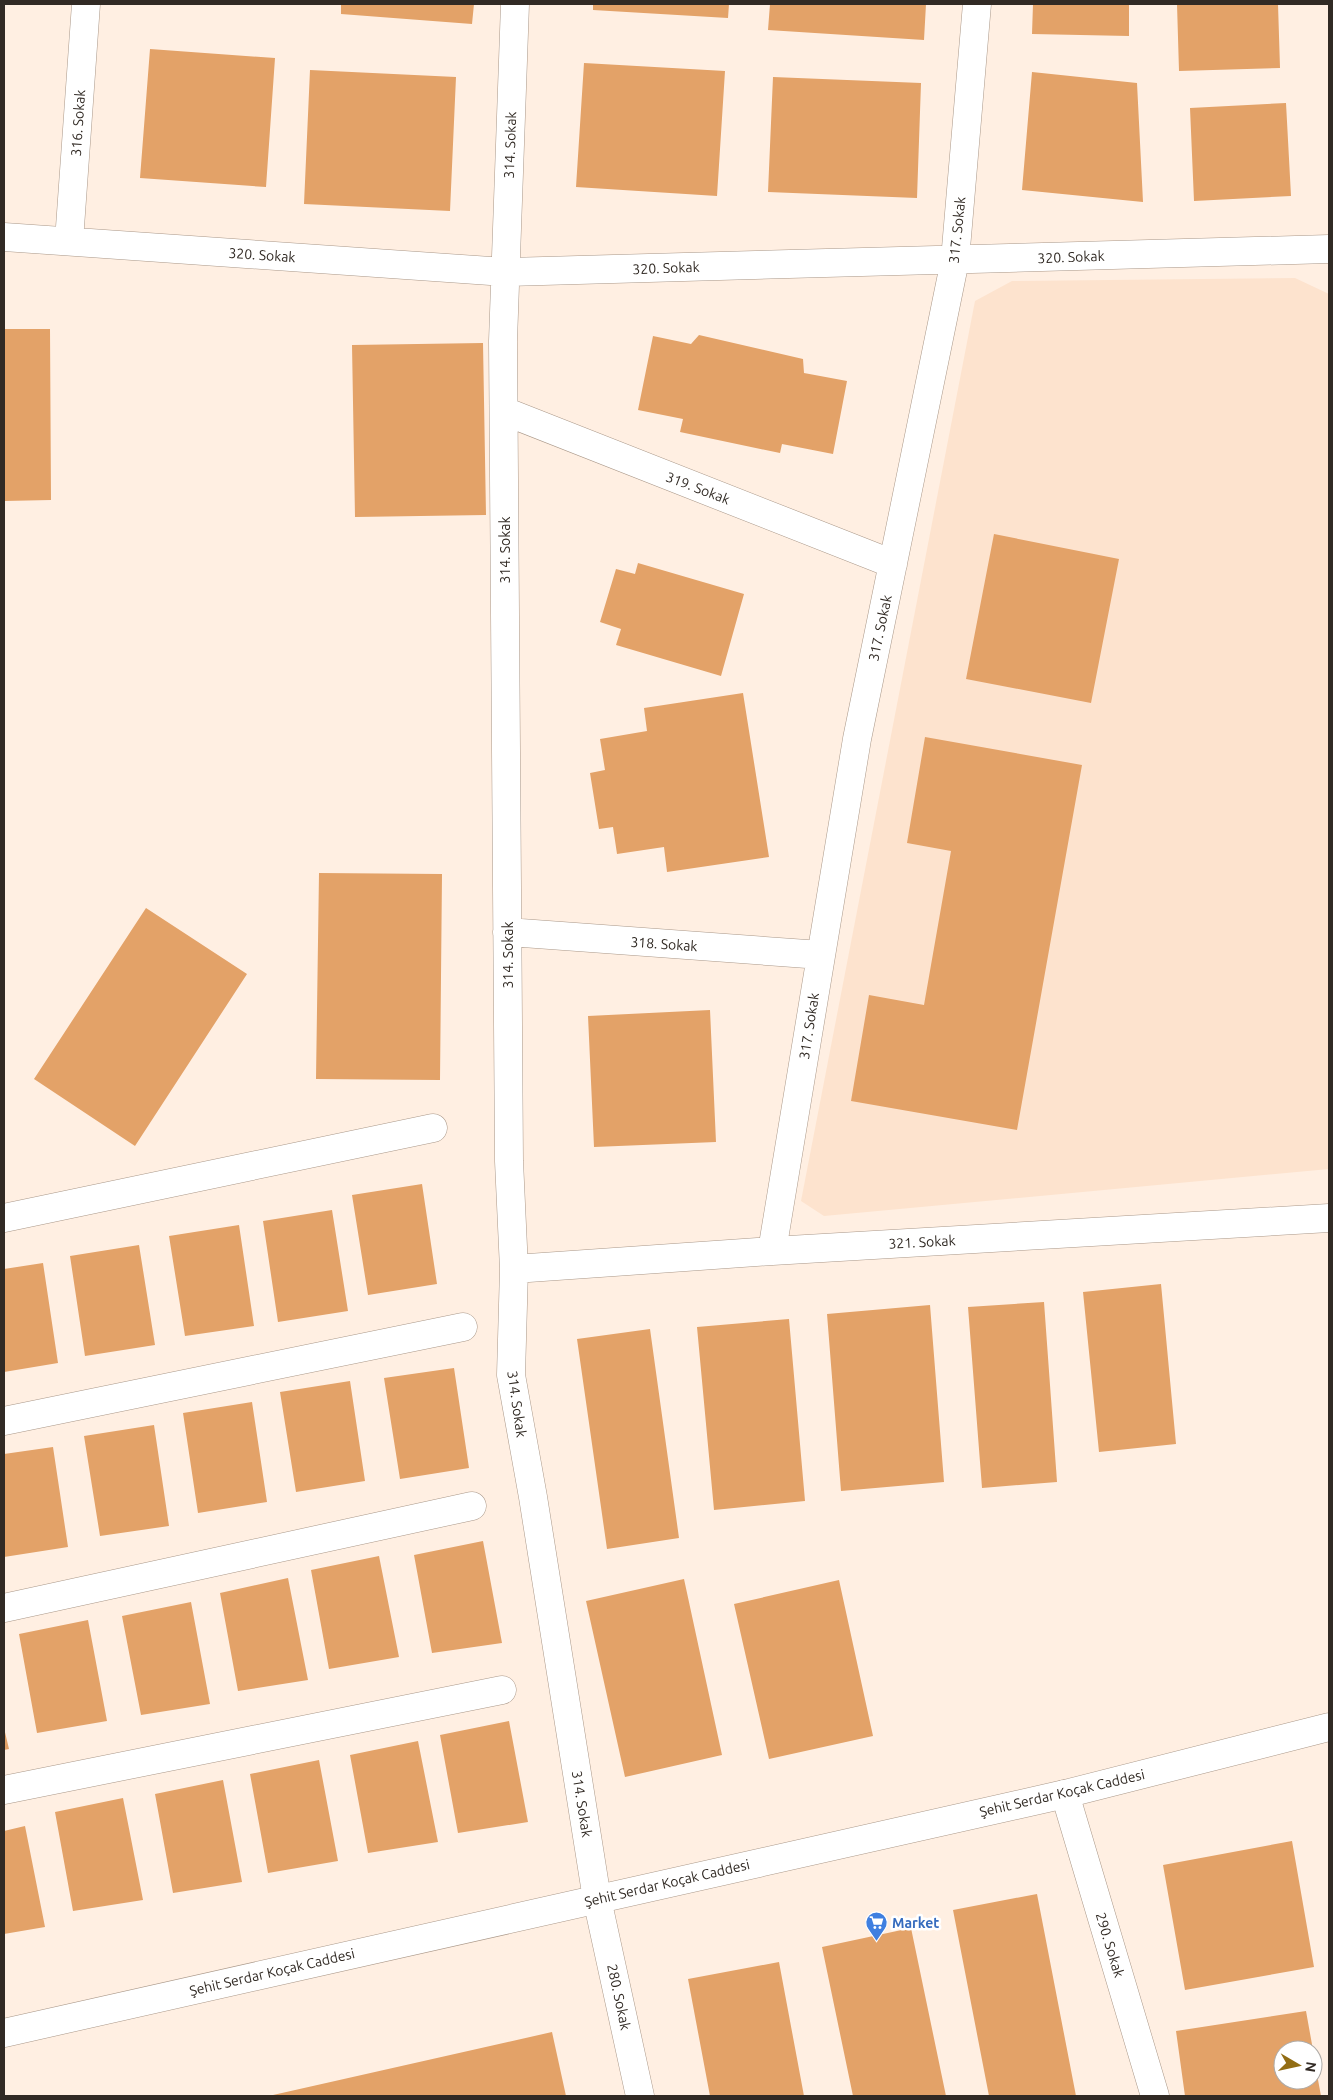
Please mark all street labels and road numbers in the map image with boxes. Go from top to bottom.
street label: 316. Sokak [68,89,88,157]
street label: 314. Sokak [501,111,519,179]
street label: 317. Sokak [946,196,968,264]
street label: 320. Sokak [228,245,296,265]
street label: 320. Sokak [1037,248,1105,266]
street label: 320. Sokak [632,259,700,277]
street label: 319. Sokak [664,468,732,508]
street label: 314. Sokak [497,516,513,584]
street label: 317. Sokak [865,593,895,663]
street label: 314. Sokak [500,921,516,989]
street label: 318. Sokak [630,934,698,954]
street label: 317. Sokak [796,992,822,1060]
street label: 321. Sokak [888,1232,956,1252]
street label: 314. Sokak [504,1370,530,1438]
street label: Şehit Serdar Koçak Caddesi [978,1766,1146,1820]
street label: 314. Sokak [569,1770,595,1838]
street label: Şehit Serdar Koçak Caddesi [583,1856,751,1910]
street label: 290. Sokak [1093,1911,1127,1979]
street label: Şehit Serdar Koçak Caddesi [188,1945,356,1999]
street label: 280. Sokak [604,1962,634,2032]

